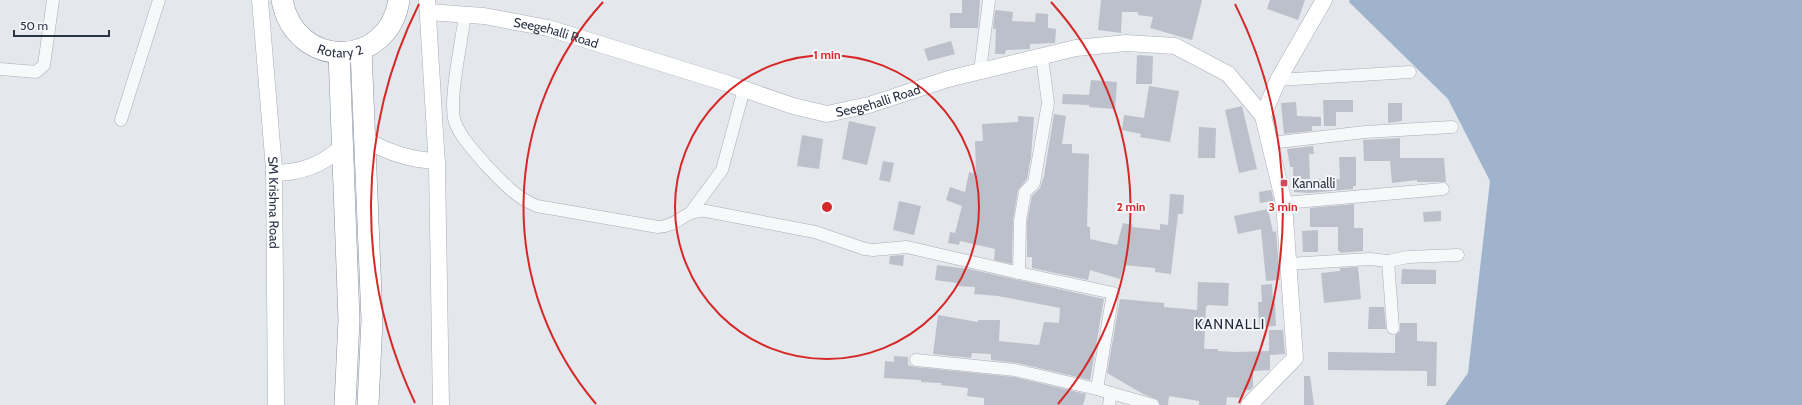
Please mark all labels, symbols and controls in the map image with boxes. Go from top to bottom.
scale bar [14,12,109,38]
street label: Seegehalli Road [512,14,600,51]
text: 50 m [20,18,48,33]
street label: Rotary 2 [315,40,365,61]
text: 1 min [813,47,841,62]
street label: Seegehalli Road [834,81,922,120]
street label: SM Krishna Road [265,156,283,249]
place label: Kannalli [1292,175,1335,191]
marker: Kannalli [1279,178,1289,188]
text: 2 min [1117,199,1145,214]
text: 3 min [1268,199,1298,214]
centre of rings [820,200,834,214]
district label: KANNALLI [1195,315,1265,333]

